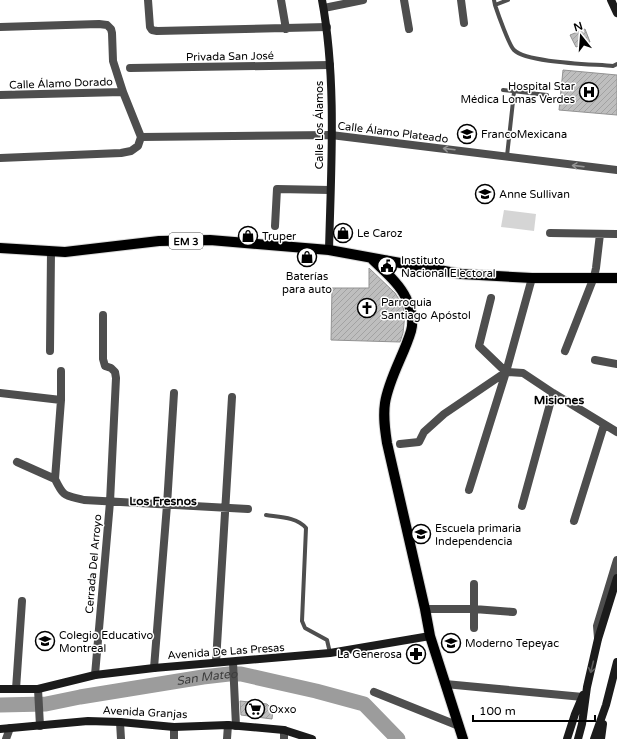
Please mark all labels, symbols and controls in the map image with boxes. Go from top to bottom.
north arrow [561,16,601,56]
text: N [572,19,584,34]
street label: Privada San José [186,49,274,64]
street label: Calle Álamo Dorado [9,74,113,92]
place label: Hospital Star Médica Lomas Verdes [461,80,576,106]
street label: Calle Los Álamos [312,81,326,169]
hospital icon: Hospital Star Médica Lomas Verdes [578,81,600,103]
street label: Calle Álamo Plateado [337,118,449,146]
school or university icon: FrancoMexicana [456,123,478,145]
place label: FrancoMexicana [481,128,567,141]
one-way arrow [443,145,456,153]
one-way arrow [572,162,585,170]
school or university icon: Anne Sullivan [474,183,496,205]
place label: Anne Sullivan [499,188,570,201]
shop icon: Le Caroz [332,222,354,244]
shop icon: Truper [237,225,259,247]
place label: Le Caroz [357,227,403,240]
place label: Truper [262,230,297,243]
road number: EM 3 [169,233,203,249]
shop icon: Baterías para auto [296,246,318,268]
place label: Instituto Nacional Electoral [401,254,496,280]
public building icon: Instituto Nacional Electoral [376,255,398,277]
place label: Baterías para auto [282,270,332,296]
place label: Parroquia Santiago Apóstol [381,296,471,322]
church icon: Parroquia Santiago Apóstol [356,297,378,319]
district label: Misiones [534,393,584,407]
district label: Los Fresnos [129,494,197,508]
street label: Cerrada Del Arroyo [83,514,104,614]
place label: Escuela primaria Independencia [435,522,521,548]
school or university icon: Escuela primaria Independencia [410,523,432,545]
place label: Colegio Educativo Montreal [59,629,153,655]
school or university icon: Colegio Educativo Montreal [34,630,56,652]
school or university icon: Moderno Tepeyac [440,632,462,654]
place label: Moderno Tepeyac [465,637,559,650]
street label: Avenida De Las Presas [167,641,285,662]
pharmacy icon: La Generosa [405,643,427,665]
place label: La Generosa [337,648,402,661]
one-way arrow [587,661,595,674]
water label: San Mateo [175,667,238,688]
scale bar [473,697,595,723]
supermarket icon: Oxxo [244,698,266,720]
place label: Oxxo [269,703,297,716]
street label: Avenida Granjas [102,704,188,721]
text: 100 m [479,704,516,718]

